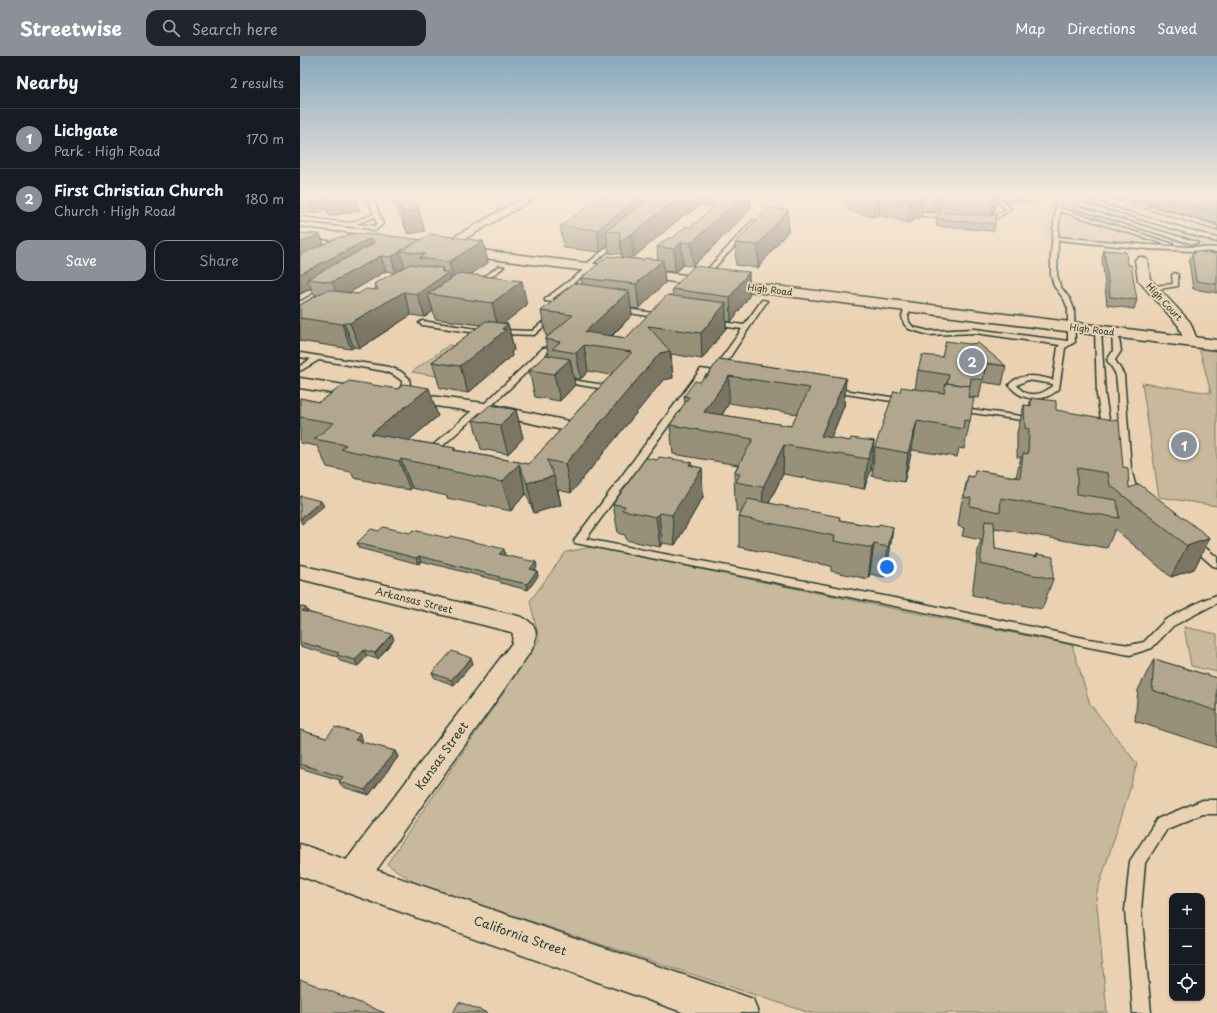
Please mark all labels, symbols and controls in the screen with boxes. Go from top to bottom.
search box [146,10,426,46]
text: Streetwise [20,14,122,42]
icon: search [160,17,182,39]
text: Search here [192,17,278,40]
text: Map [1015,18,1045,39]
text: Directions [1067,18,1135,39]
text: Saved [1157,18,1197,39]
text: Nearby [16,69,78,95]
text: 2 results [230,73,284,92]
text: Lichgate [54,118,118,141]
text: 1 [26,129,32,148]
text: 170 m [246,129,284,148]
text: Park · High Road [54,141,160,160]
text: First Christian Church [54,178,223,201]
text: 2 [24,189,34,208]
text: 180 m [245,189,284,208]
text: Church · High Road [54,201,176,220]
button: Save [16,240,146,281]
button: Share [154,240,284,281]
street label: High Road [747,279,793,299]
street label: High Court [1143,279,1186,324]
street label: High Road [1069,319,1115,339]
pin: 2 [959,346,985,376]
pin: 1 [1171,430,1197,460]
your location [877,557,897,577]
street label: Arkansas Street [374,583,454,616]
street label: Kansas Street [410,718,472,793]
map controls [1169,893,1205,1001]
button: + [1169,893,1205,929]
street label: California Street [472,911,569,959]
button: − [1169,929,1205,965]
button: locate [1169,965,1205,1001]

